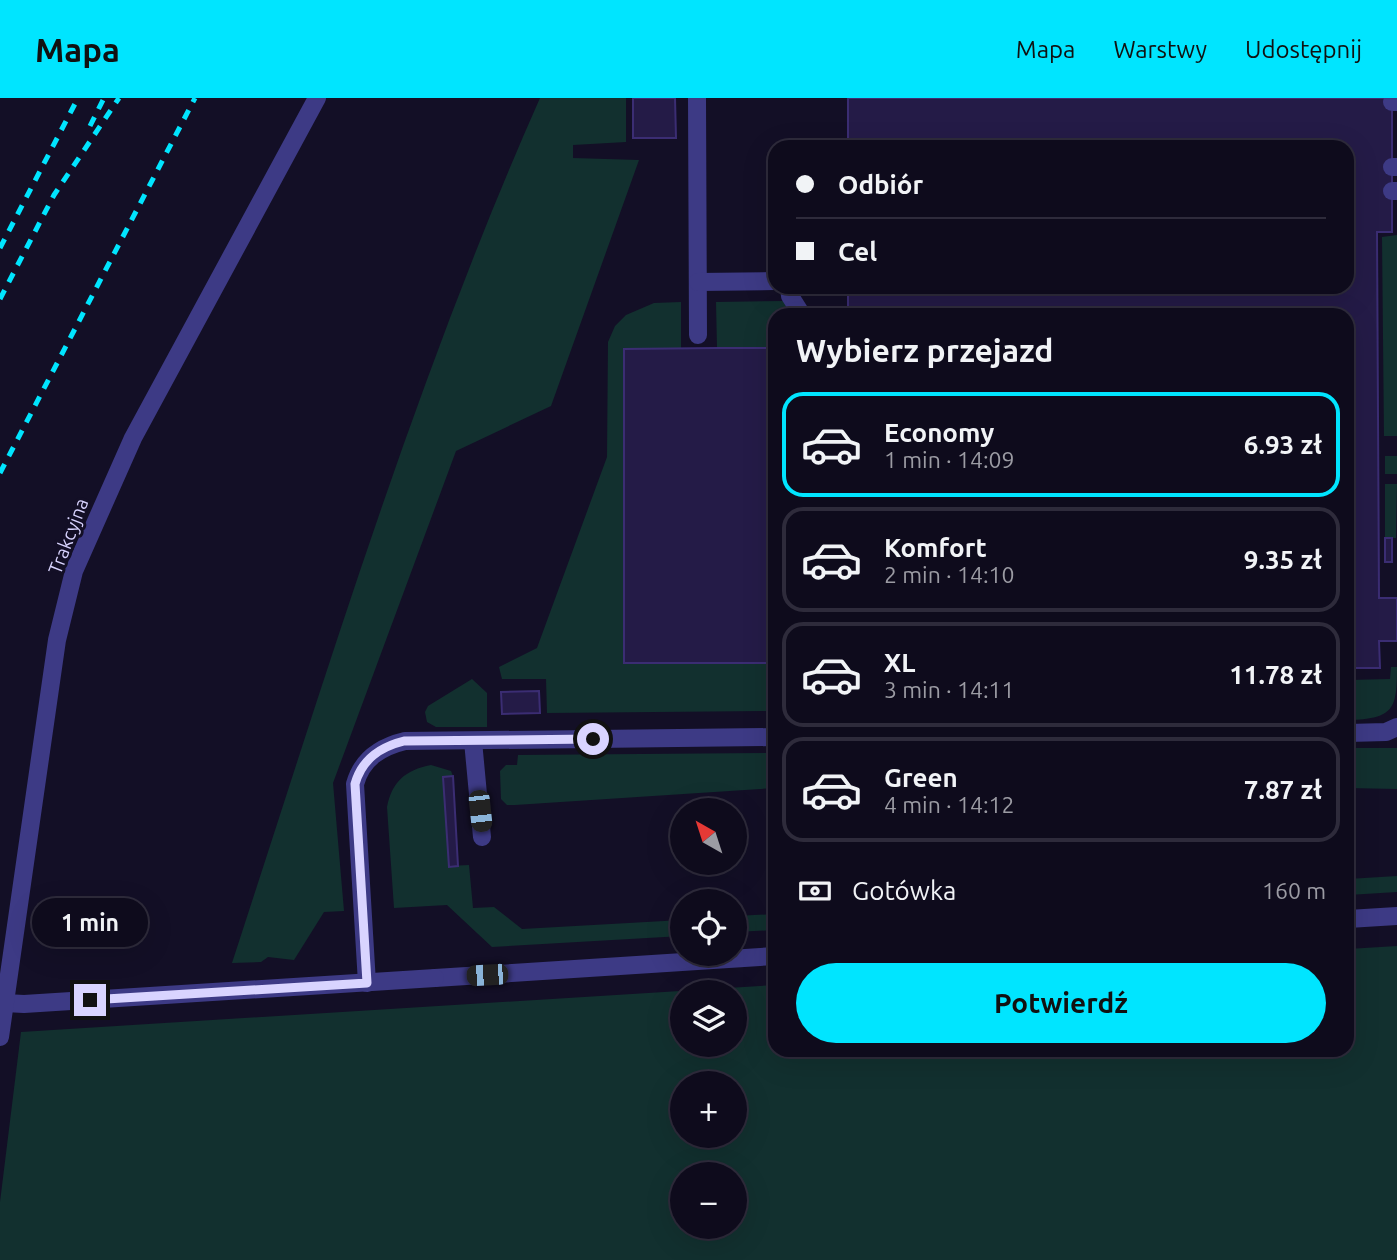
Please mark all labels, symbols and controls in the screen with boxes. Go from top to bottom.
text: Mapa [35,31,120,68]
text: Mapa [1016,36,1075,63]
text: Warstwy [1113,36,1207,63]
text: Udostępnij [1245,36,1362,63]
text: Odbiór [838,170,923,199]
text: Cel [838,237,877,266]
text: Wybierz przejazd [796,332,1054,368]
icon: car [800,413,863,476]
text: Economy [884,418,994,447]
text: 6.93 zł [1244,430,1322,459]
text: 1 min · 14:09 [884,447,1015,472]
street label: Trakcyjna [43,495,93,577]
icon: car [800,528,863,591]
text: Komfort [884,533,987,562]
text: 9.35 zł [1244,545,1322,574]
text: 2 min · 14:10 [884,562,1015,587]
icon: car [800,643,863,706]
text: XL [884,648,915,677]
text: 11.78 zł [1229,660,1322,689]
text: 3 min · 14:11 [884,677,1015,702]
route start [577,723,609,755]
icon: car [800,758,863,821]
text: Green [884,763,958,792]
text: 7.87 zł [1244,775,1322,804]
car [468,789,493,833]
text: 4 min · 14:12 [884,792,1015,817]
north arrow [670,798,747,875]
map controls [670,798,747,1239]
icon: cash [796,872,834,910]
text: Gotówka [852,876,956,905]
text: 160 m [1262,878,1326,903]
button: locate [670,889,747,966]
callout: 1 min [32,898,148,948]
text: 1 min [61,910,119,935]
car [466,963,509,987]
button: Potwierdź [796,963,1326,1043]
button: layers [670,980,747,1057]
route end [74,984,106,1016]
button: + [670,1071,747,1148]
button: − [670,1162,747,1239]

